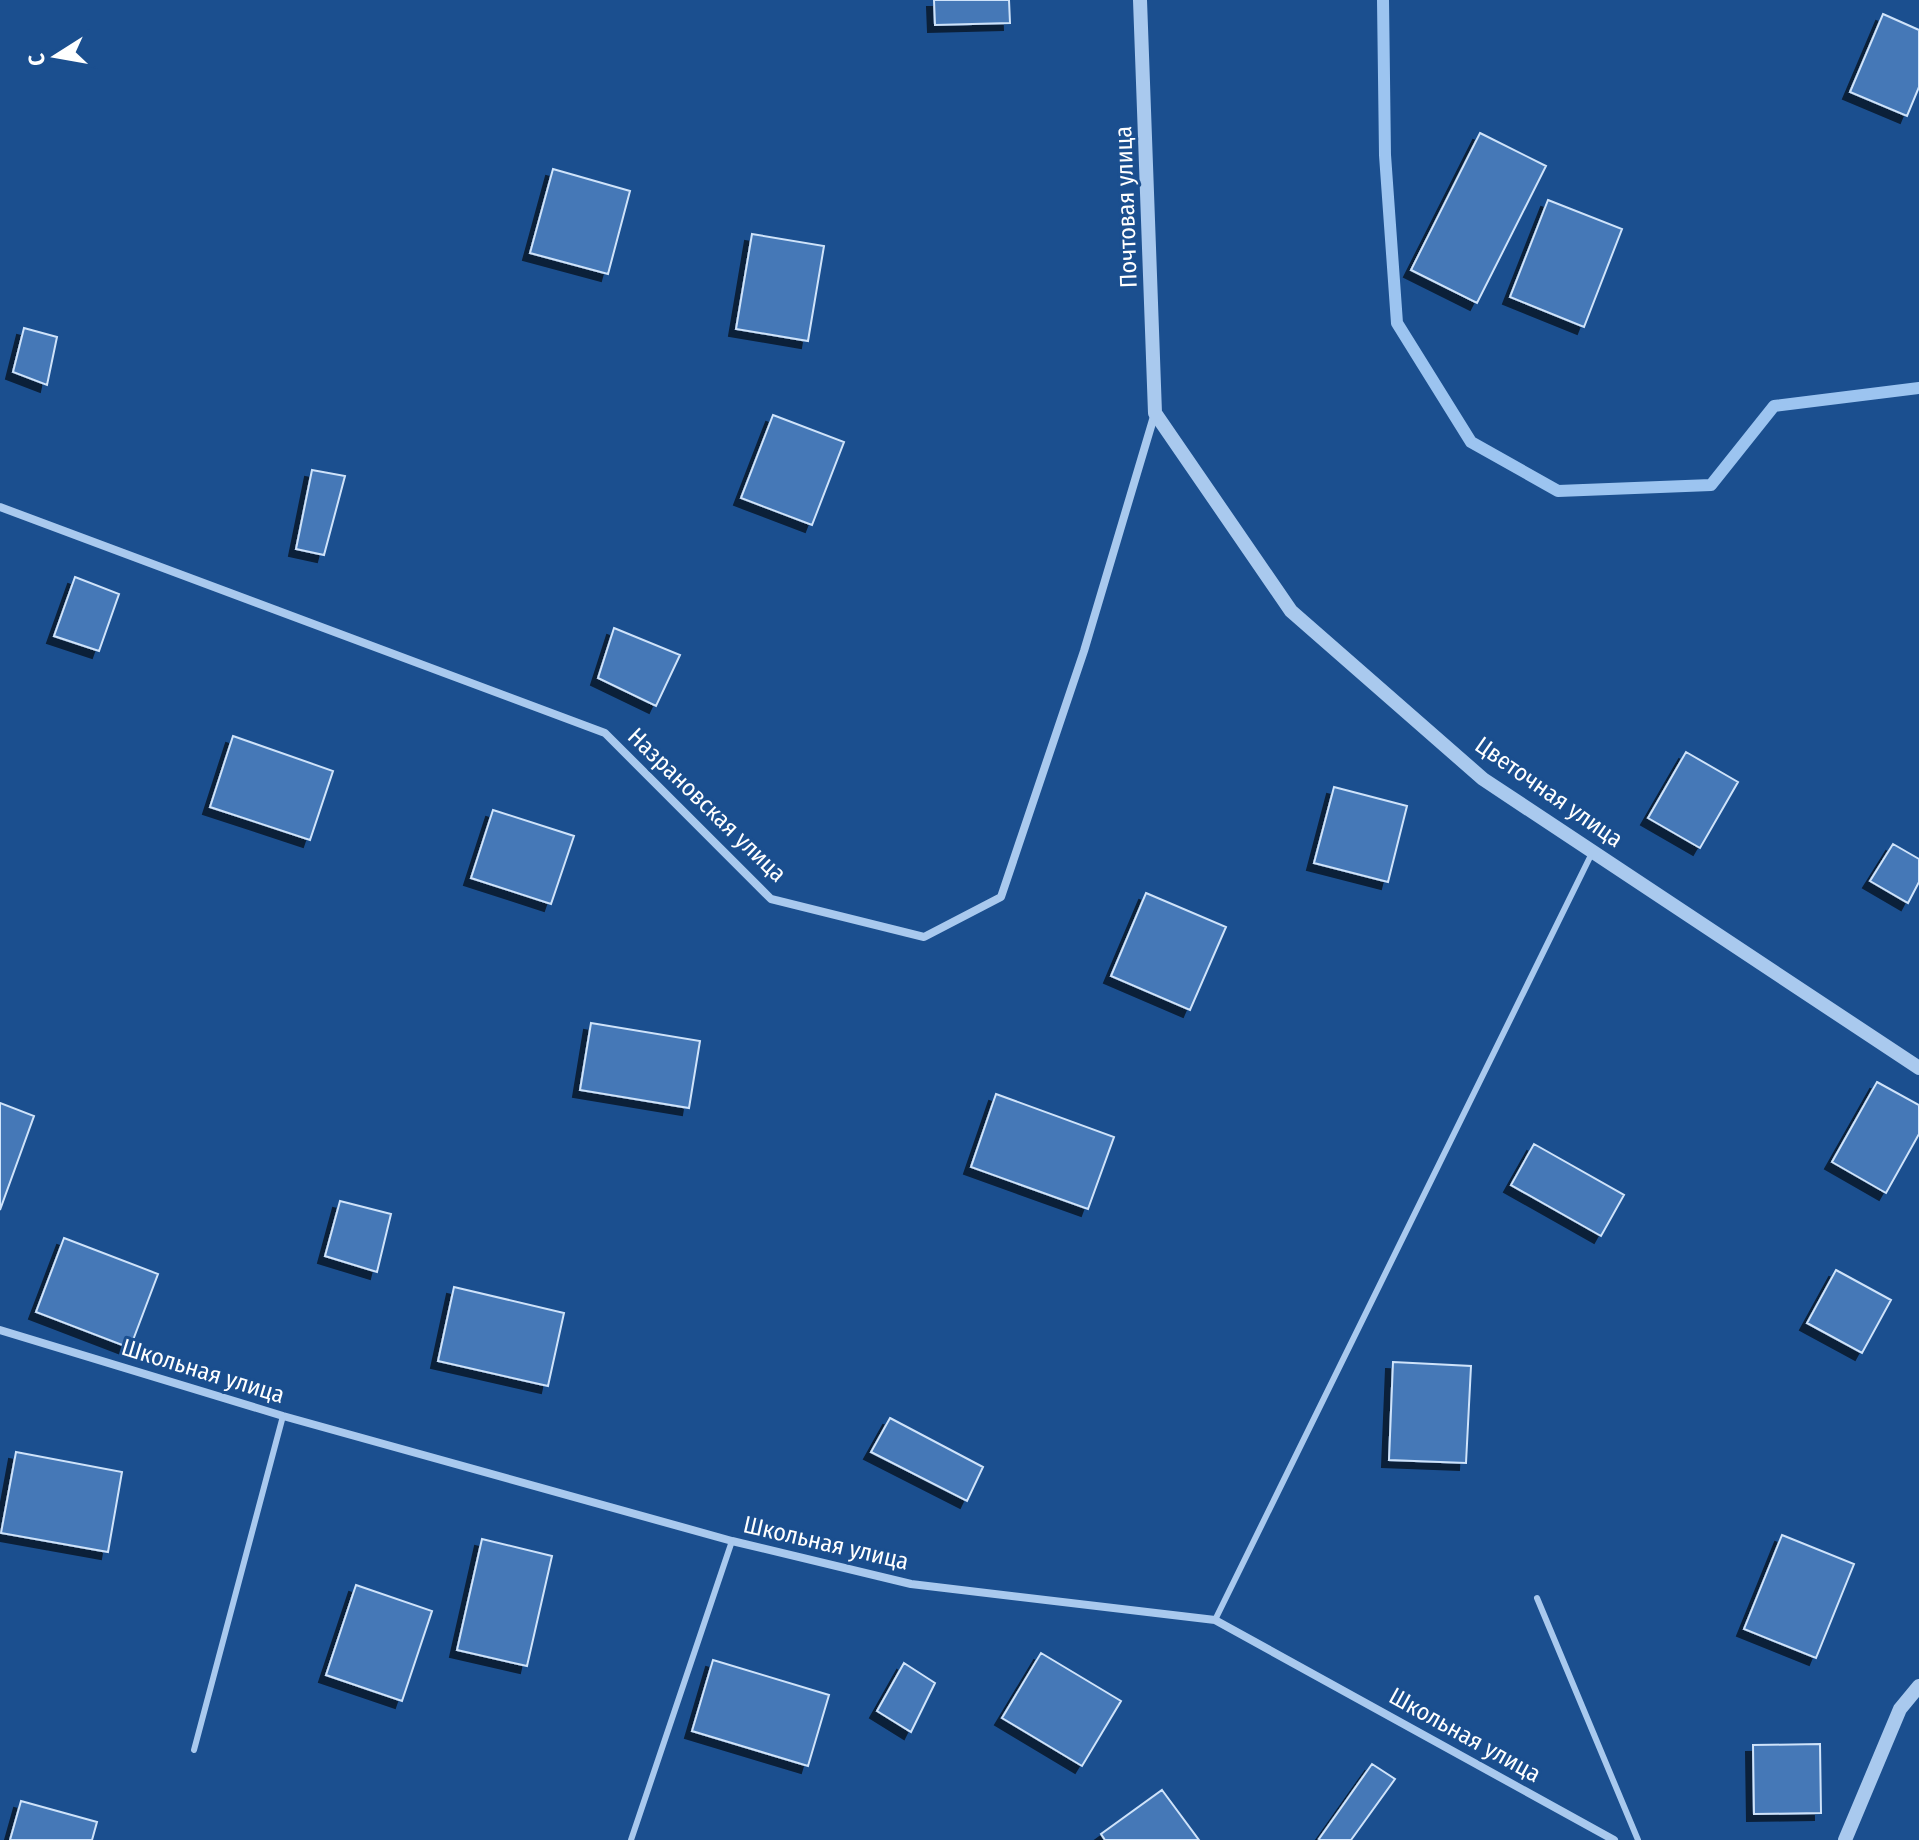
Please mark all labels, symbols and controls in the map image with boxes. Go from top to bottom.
north arrow [16,16,96,96]
text: С [22,51,51,68]
street label: Почтовая улица [1109,126,1143,288]
street label: Назрановская улица [622,722,792,888]
street label: Цветочная улица [1470,731,1628,853]
street label: Школьная улица [118,1333,288,1409]
street label: Школьная улица [741,1510,911,1576]
street label: Школьная улица [1384,1682,1546,1788]

